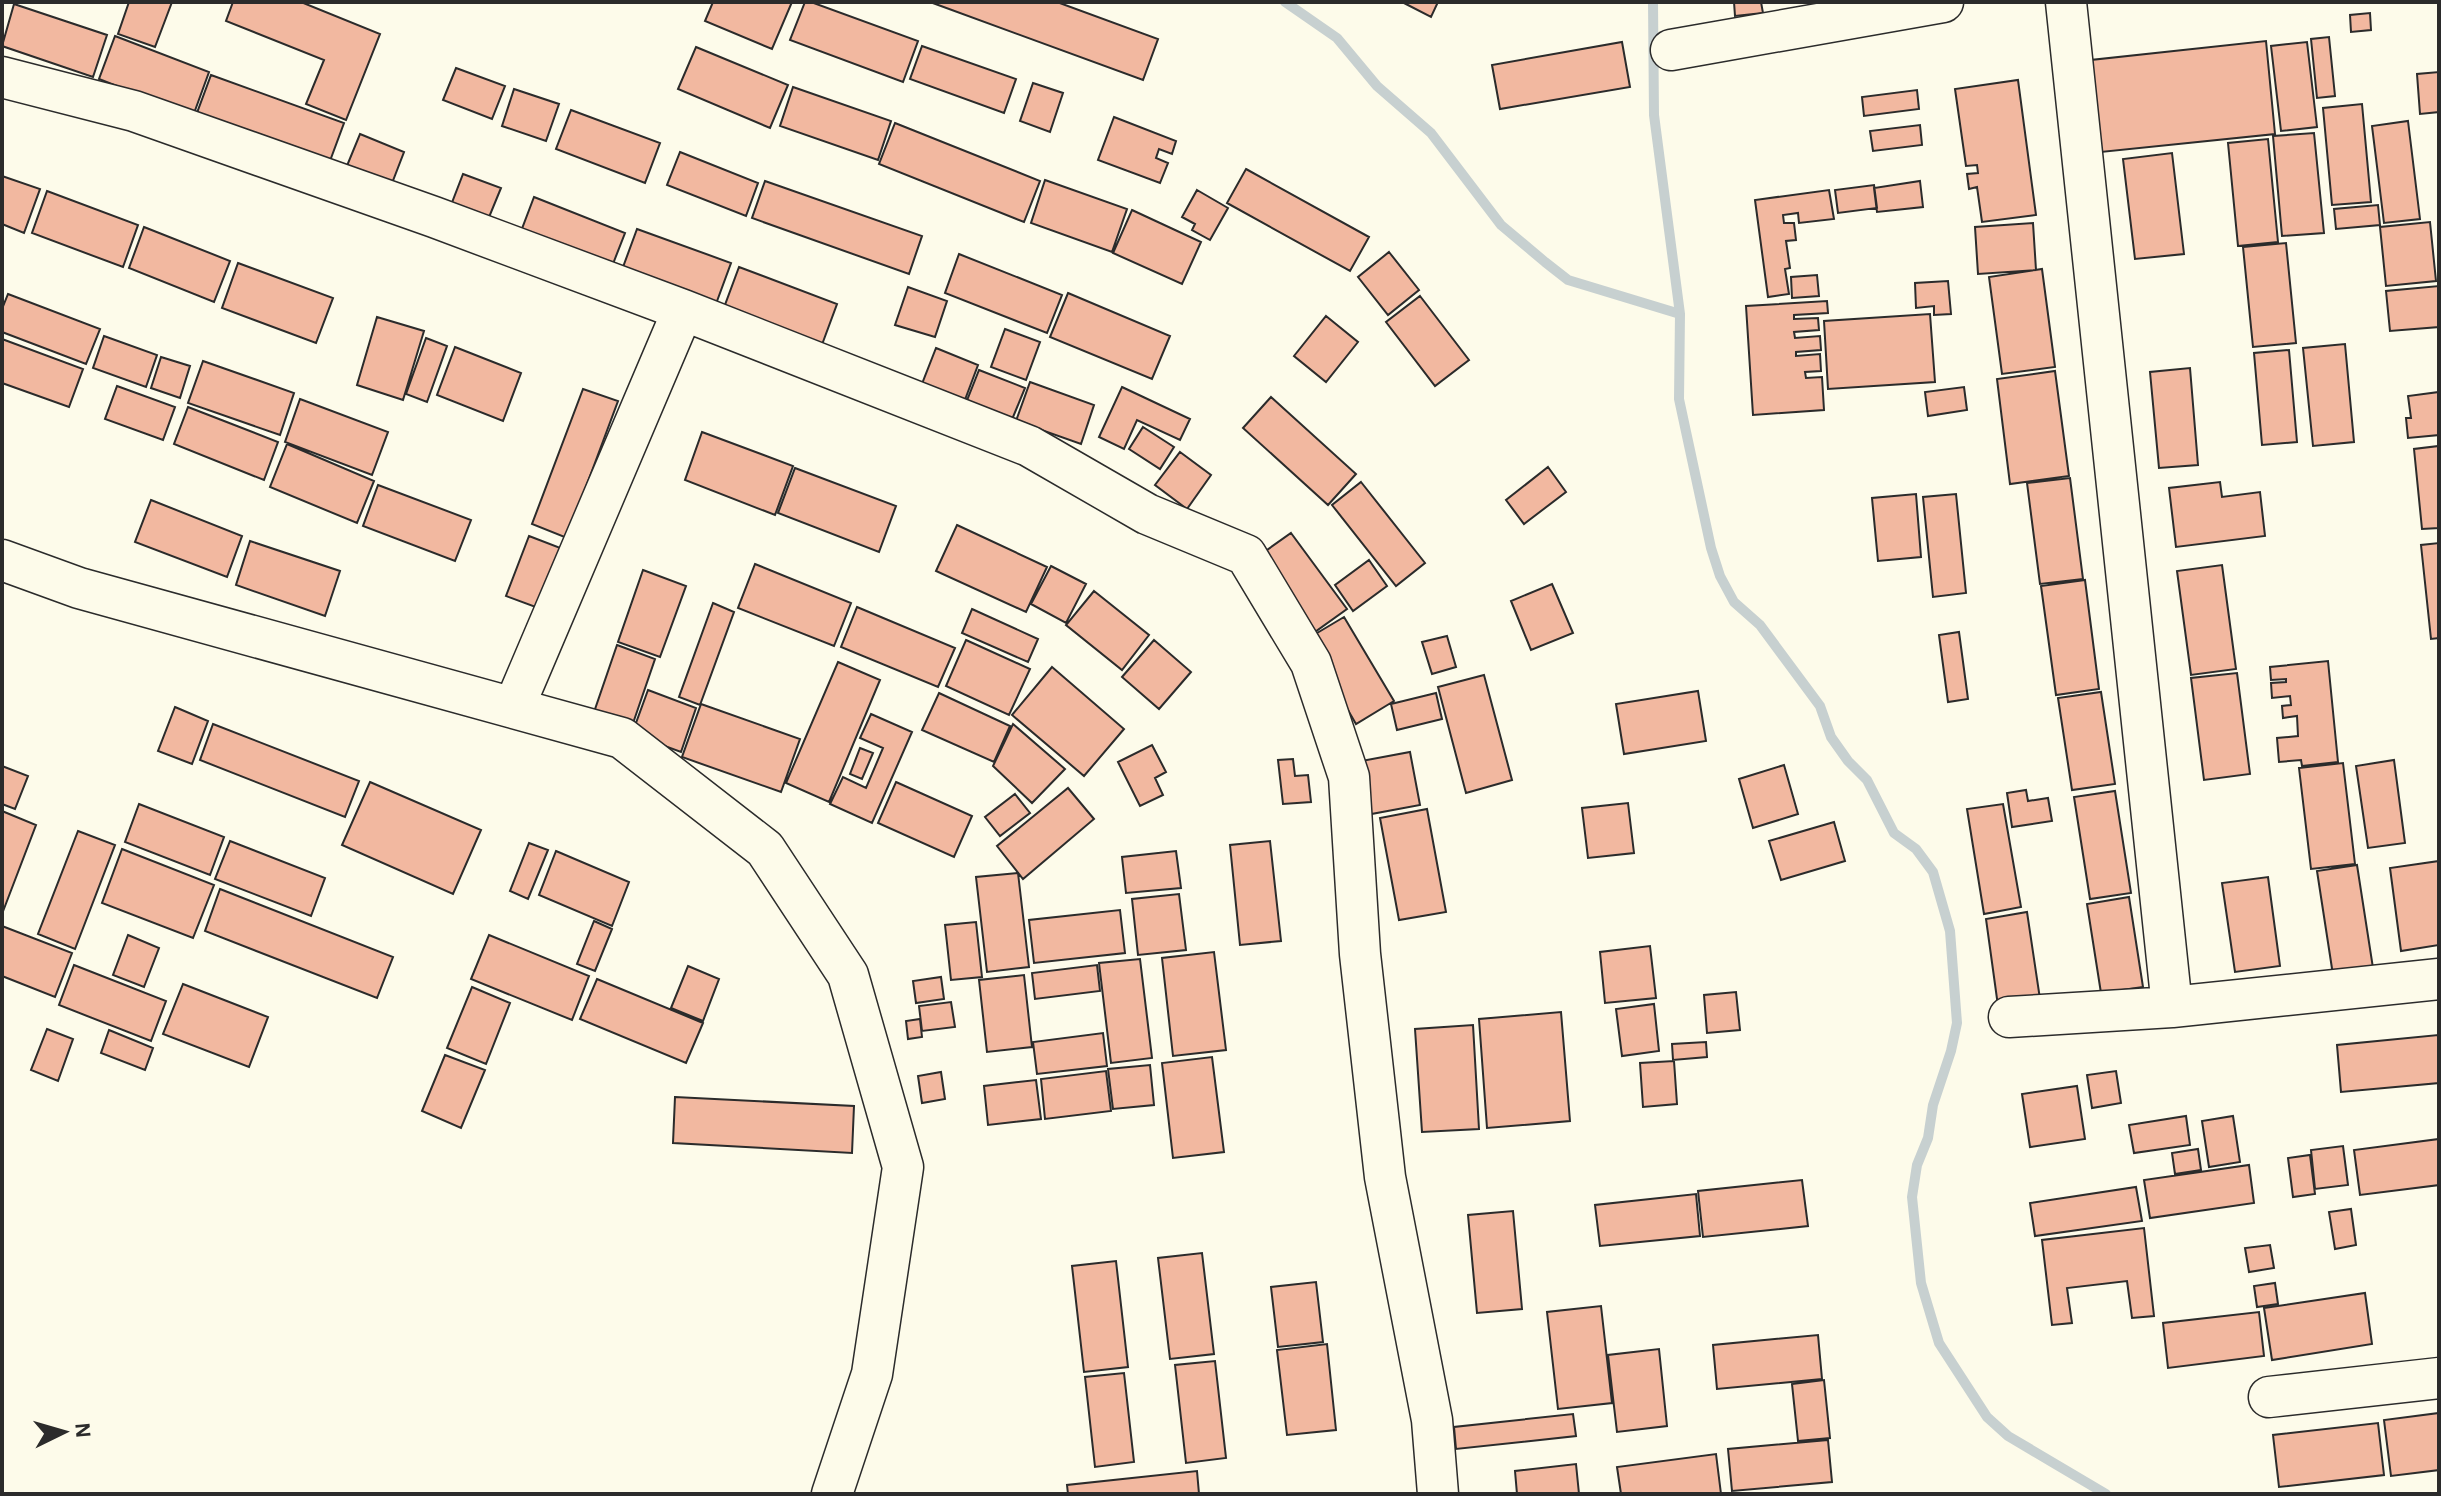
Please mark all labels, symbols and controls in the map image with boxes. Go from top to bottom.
north arrow [24,1392,104,1472]
text: N [71,1422,95,1439]

